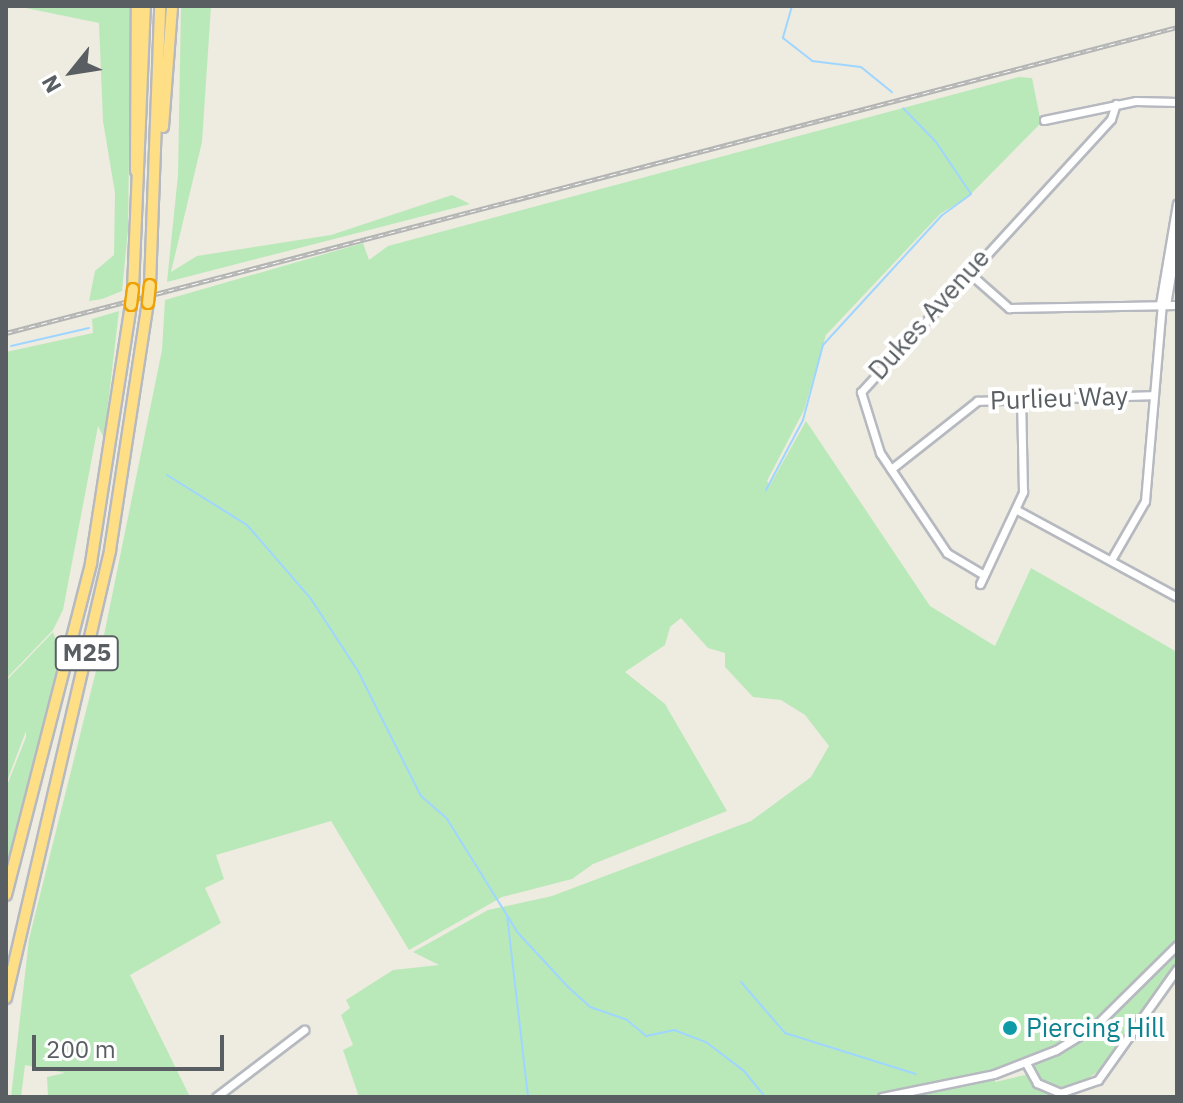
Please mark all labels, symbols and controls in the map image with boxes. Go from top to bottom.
north arrow [32,32,112,112]
text: N [34,70,67,98]
street label: Dukes Avenue [862,242,996,386]
street label: Purlieu Way [989,380,1129,416]
road number: M25 [53,633,121,673]
place label: Piercing Hill [1026,1012,1165,1044]
scale bar [36,1019,228,1069]
marker: Piercing Hill [1001,1019,1019,1037]
text: 200 m [46,1033,116,1065]

